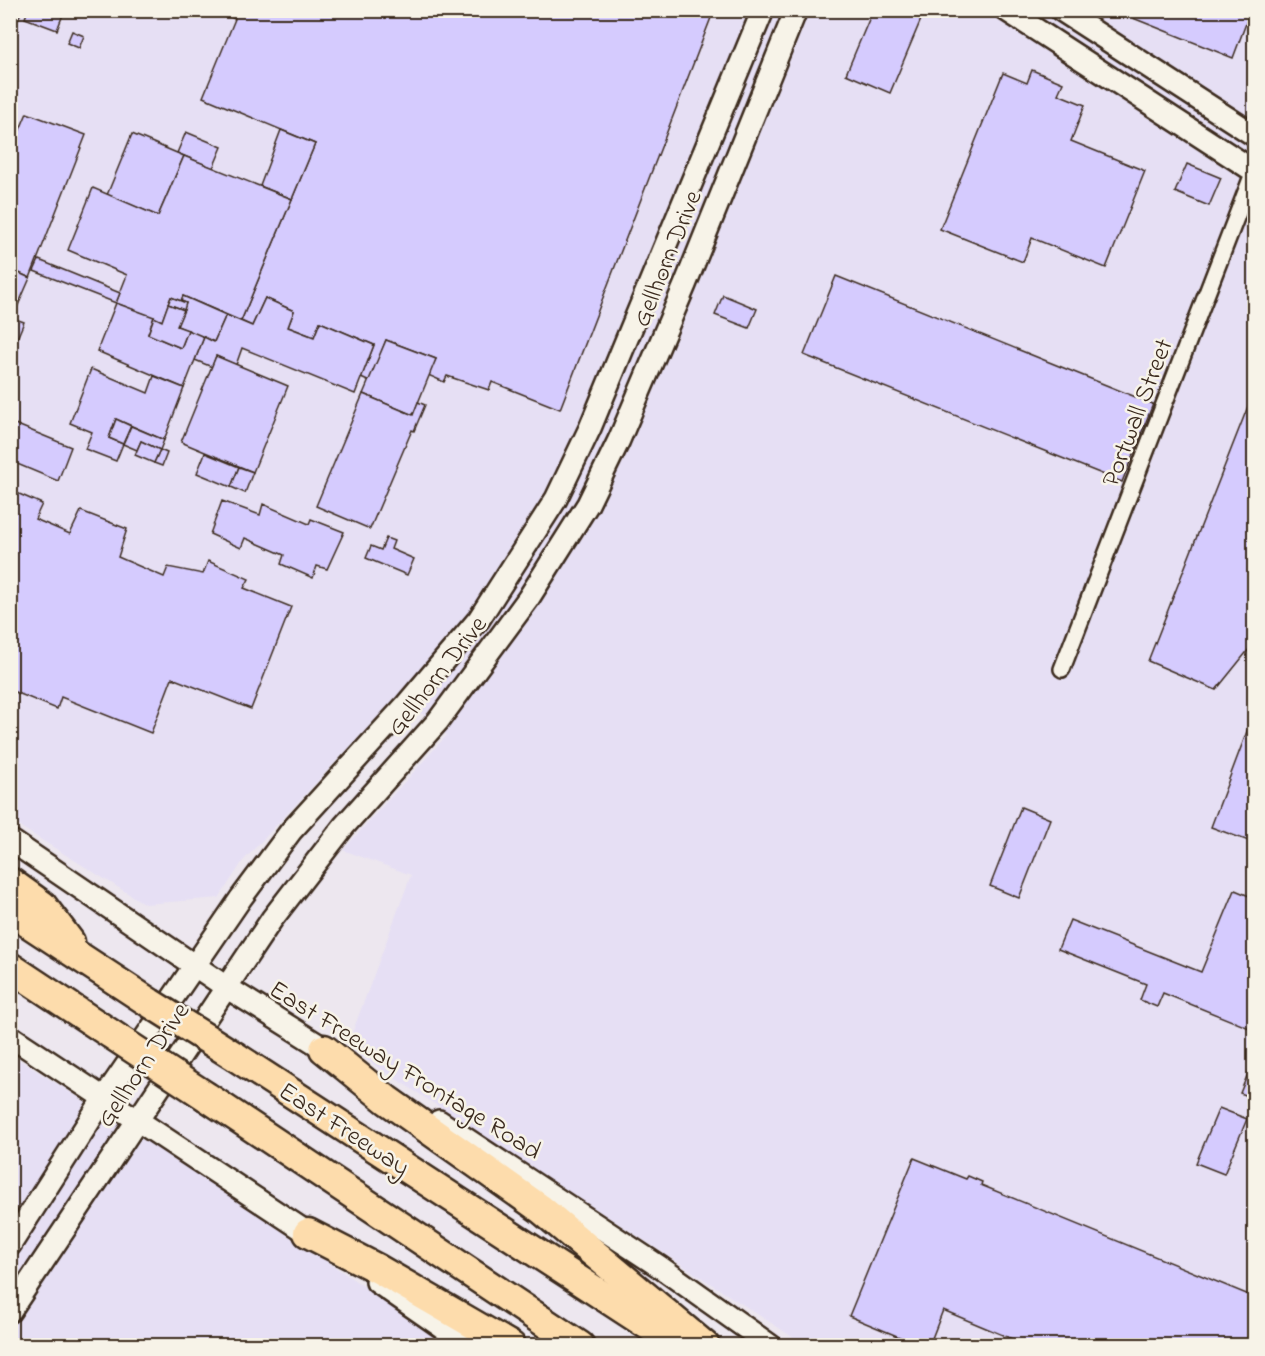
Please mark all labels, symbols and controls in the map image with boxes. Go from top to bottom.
street label: Gellhorn Drive [624,185,714,333]
street label: Portwall Street [1093,333,1185,493]
street label: Gellhorn Drive [379,608,498,745]
street label: East Freeway Frontage Road [264,972,548,1166]
street label: Gellhorn Drive [88,995,201,1136]
street label: East Freeway [274,1074,416,1182]

